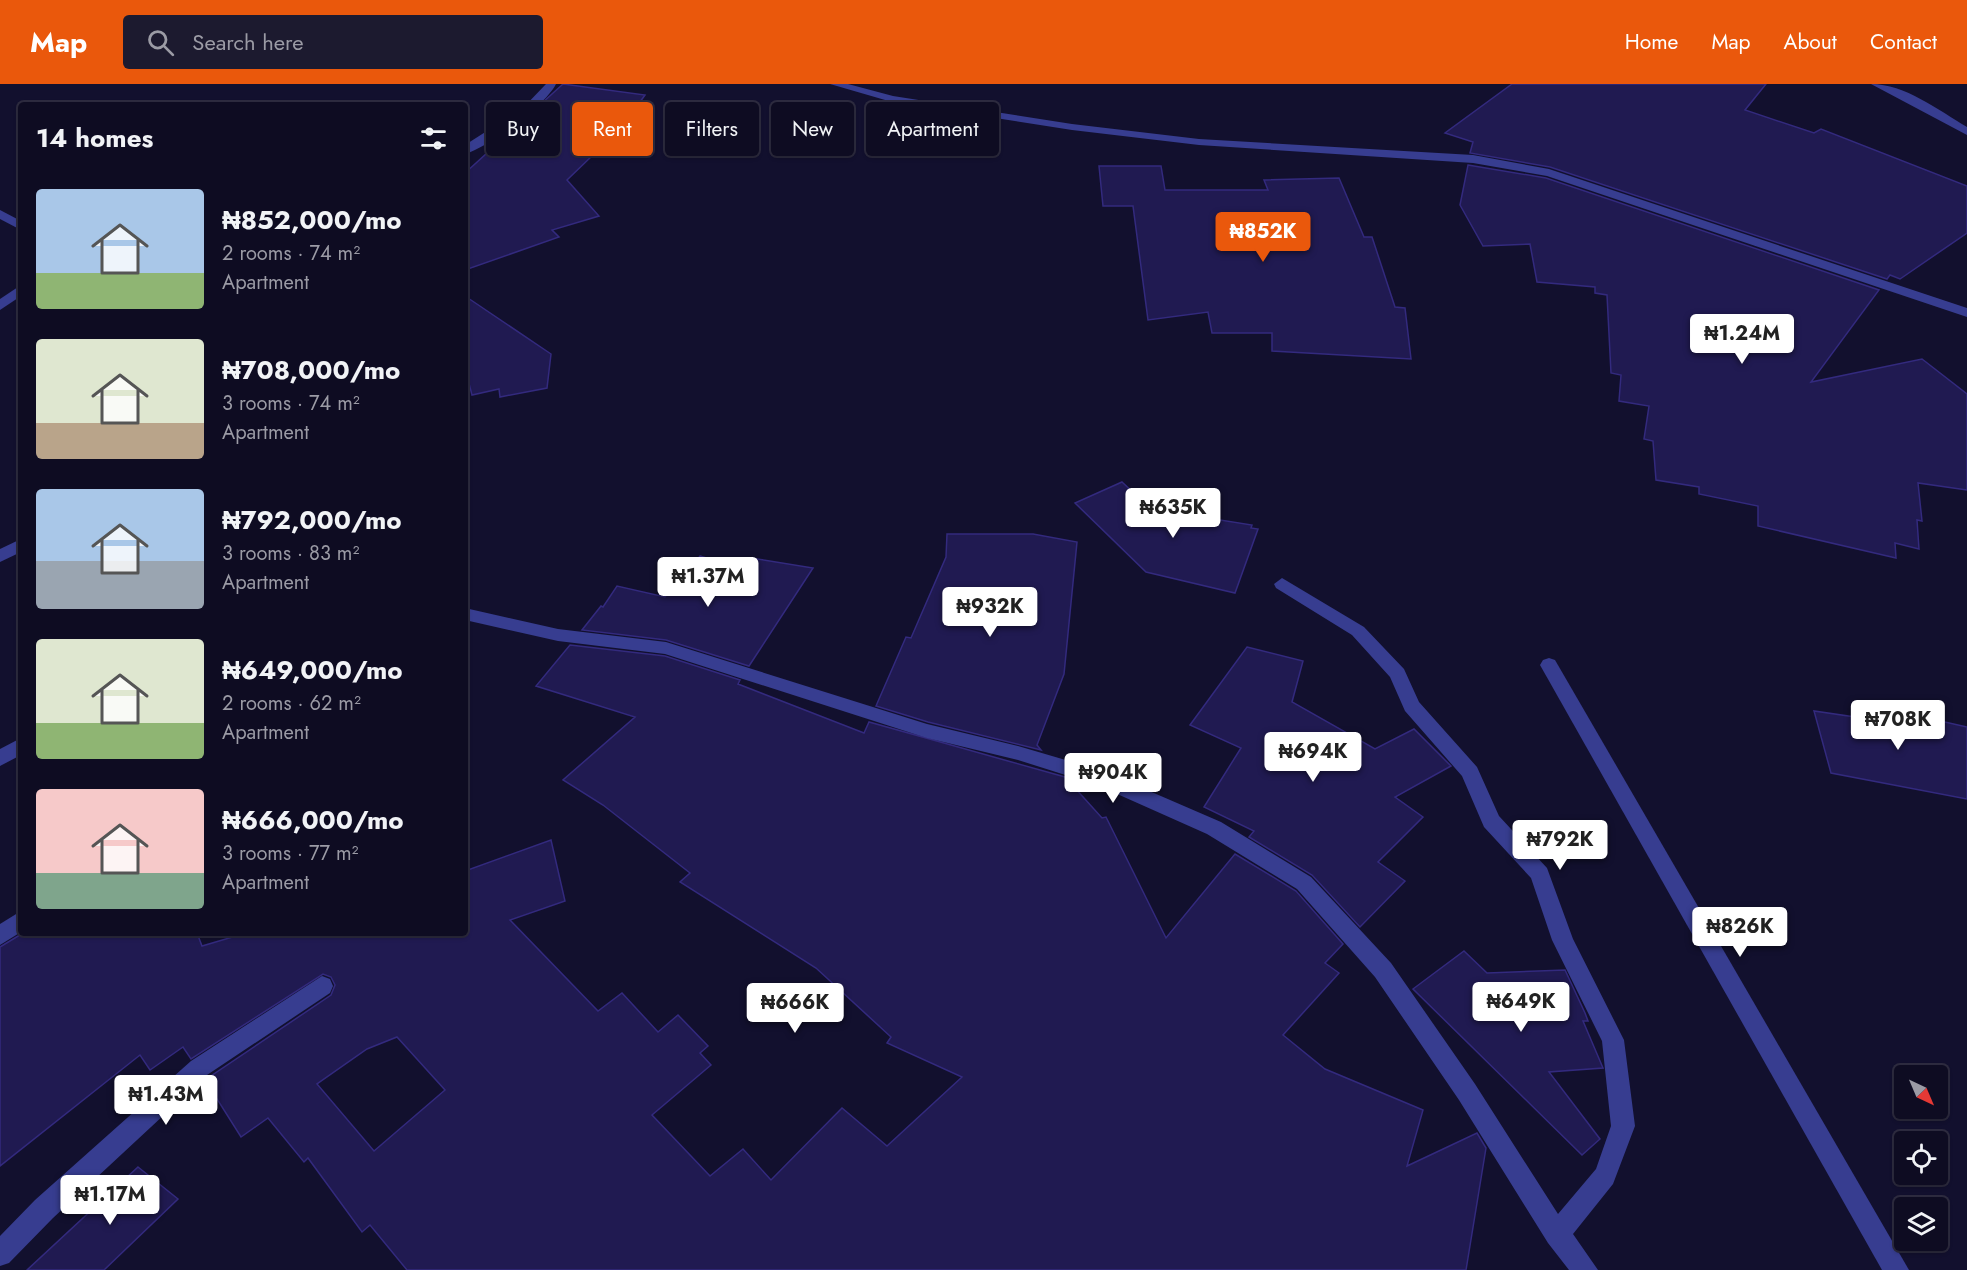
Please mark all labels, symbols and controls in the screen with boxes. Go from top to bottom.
search box [123,15,543,69]
text: Map [30,22,87,63]
icon: search [144,26,177,59]
text: Search here [192,26,304,58]
text: Home [1625,27,1678,57]
text: Map [1711,27,1751,57]
text: About [1784,27,1837,57]
text: Contact [1870,27,1937,57]
chip: Buy [486,102,560,156]
chip: Rent [572,102,653,156]
chip: Filters [665,102,759,156]
chip: New [771,102,854,156]
chip: Apartment [866,102,999,156]
text: 14 homes [36,119,153,157]
icon: filters [417,122,450,155]
text: ₦852,000/mo [222,201,402,239]
pin: ₦852K [1221,212,1305,263]
icon: home [84,213,156,285]
text: ₦852K [1230,217,1296,246]
text: 2 rooms · 74 m² [222,239,360,268]
text: Apartment [222,268,309,297]
pin: ₦1.24M [1693,314,1791,365]
text: ₦1.24M [1704,319,1780,348]
text: ₦708,000/mo [222,351,400,389]
icon: home [84,363,156,435]
text: 3 rooms · 74 m² [222,389,360,418]
text: Apartment [222,418,309,447]
pin: ₦635K [1131,488,1215,539]
text: ₦635K [1139,493,1207,522]
text: ₦792,000/mo [222,501,402,539]
icon: home [84,513,156,585]
text: 3 rooms · 83 m² [222,539,359,568]
pin: ₦1.37M [659,557,757,608]
text: ₦1.37M [671,562,745,591]
text: Apartment [222,568,309,597]
pin: ₦932K [948,587,1032,638]
text: ₦932K [956,592,1024,621]
text: ₦649,000/mo [222,651,403,689]
icon: home [84,663,156,735]
text: 2 rooms · 62 m² [222,689,361,718]
pin: ₦708K [1856,700,1940,751]
text: ₦708K [1865,705,1931,734]
text: Apartment [222,718,309,747]
pin: ₦694K [1271,732,1355,783]
text: ₦694K [1278,737,1348,766]
pin: ₦904K [1071,753,1155,804]
text: ₦904K [1078,758,1148,787]
text: ₦666,000/mo [222,801,404,839]
icon: home [84,813,156,885]
pin: ₦792K [1518,820,1602,871]
text: ₦792K [1527,825,1593,854]
text: 3 rooms · 77 m² [222,839,359,868]
text: Apartment [222,868,309,897]
pin: ₦826K [1698,907,1782,958]
text: ₦826K [1706,912,1774,941]
pin: ₦649K [1479,982,1563,1033]
pin: ₦666K [753,983,837,1034]
text: ₦649K [1486,987,1556,1016]
text: ₦666K [761,988,829,1017]
north arrow [1894,1065,1948,1119]
map controls [1894,1065,1948,1251]
pin: ₦1.43M [117,1075,215,1126]
text: ₦1.43M [128,1080,204,1109]
button: locate [1894,1131,1948,1185]
pin: ₦1.17M [61,1175,159,1226]
text: ₦1.17M [74,1180,146,1209]
button: layers [1894,1197,1948,1251]

